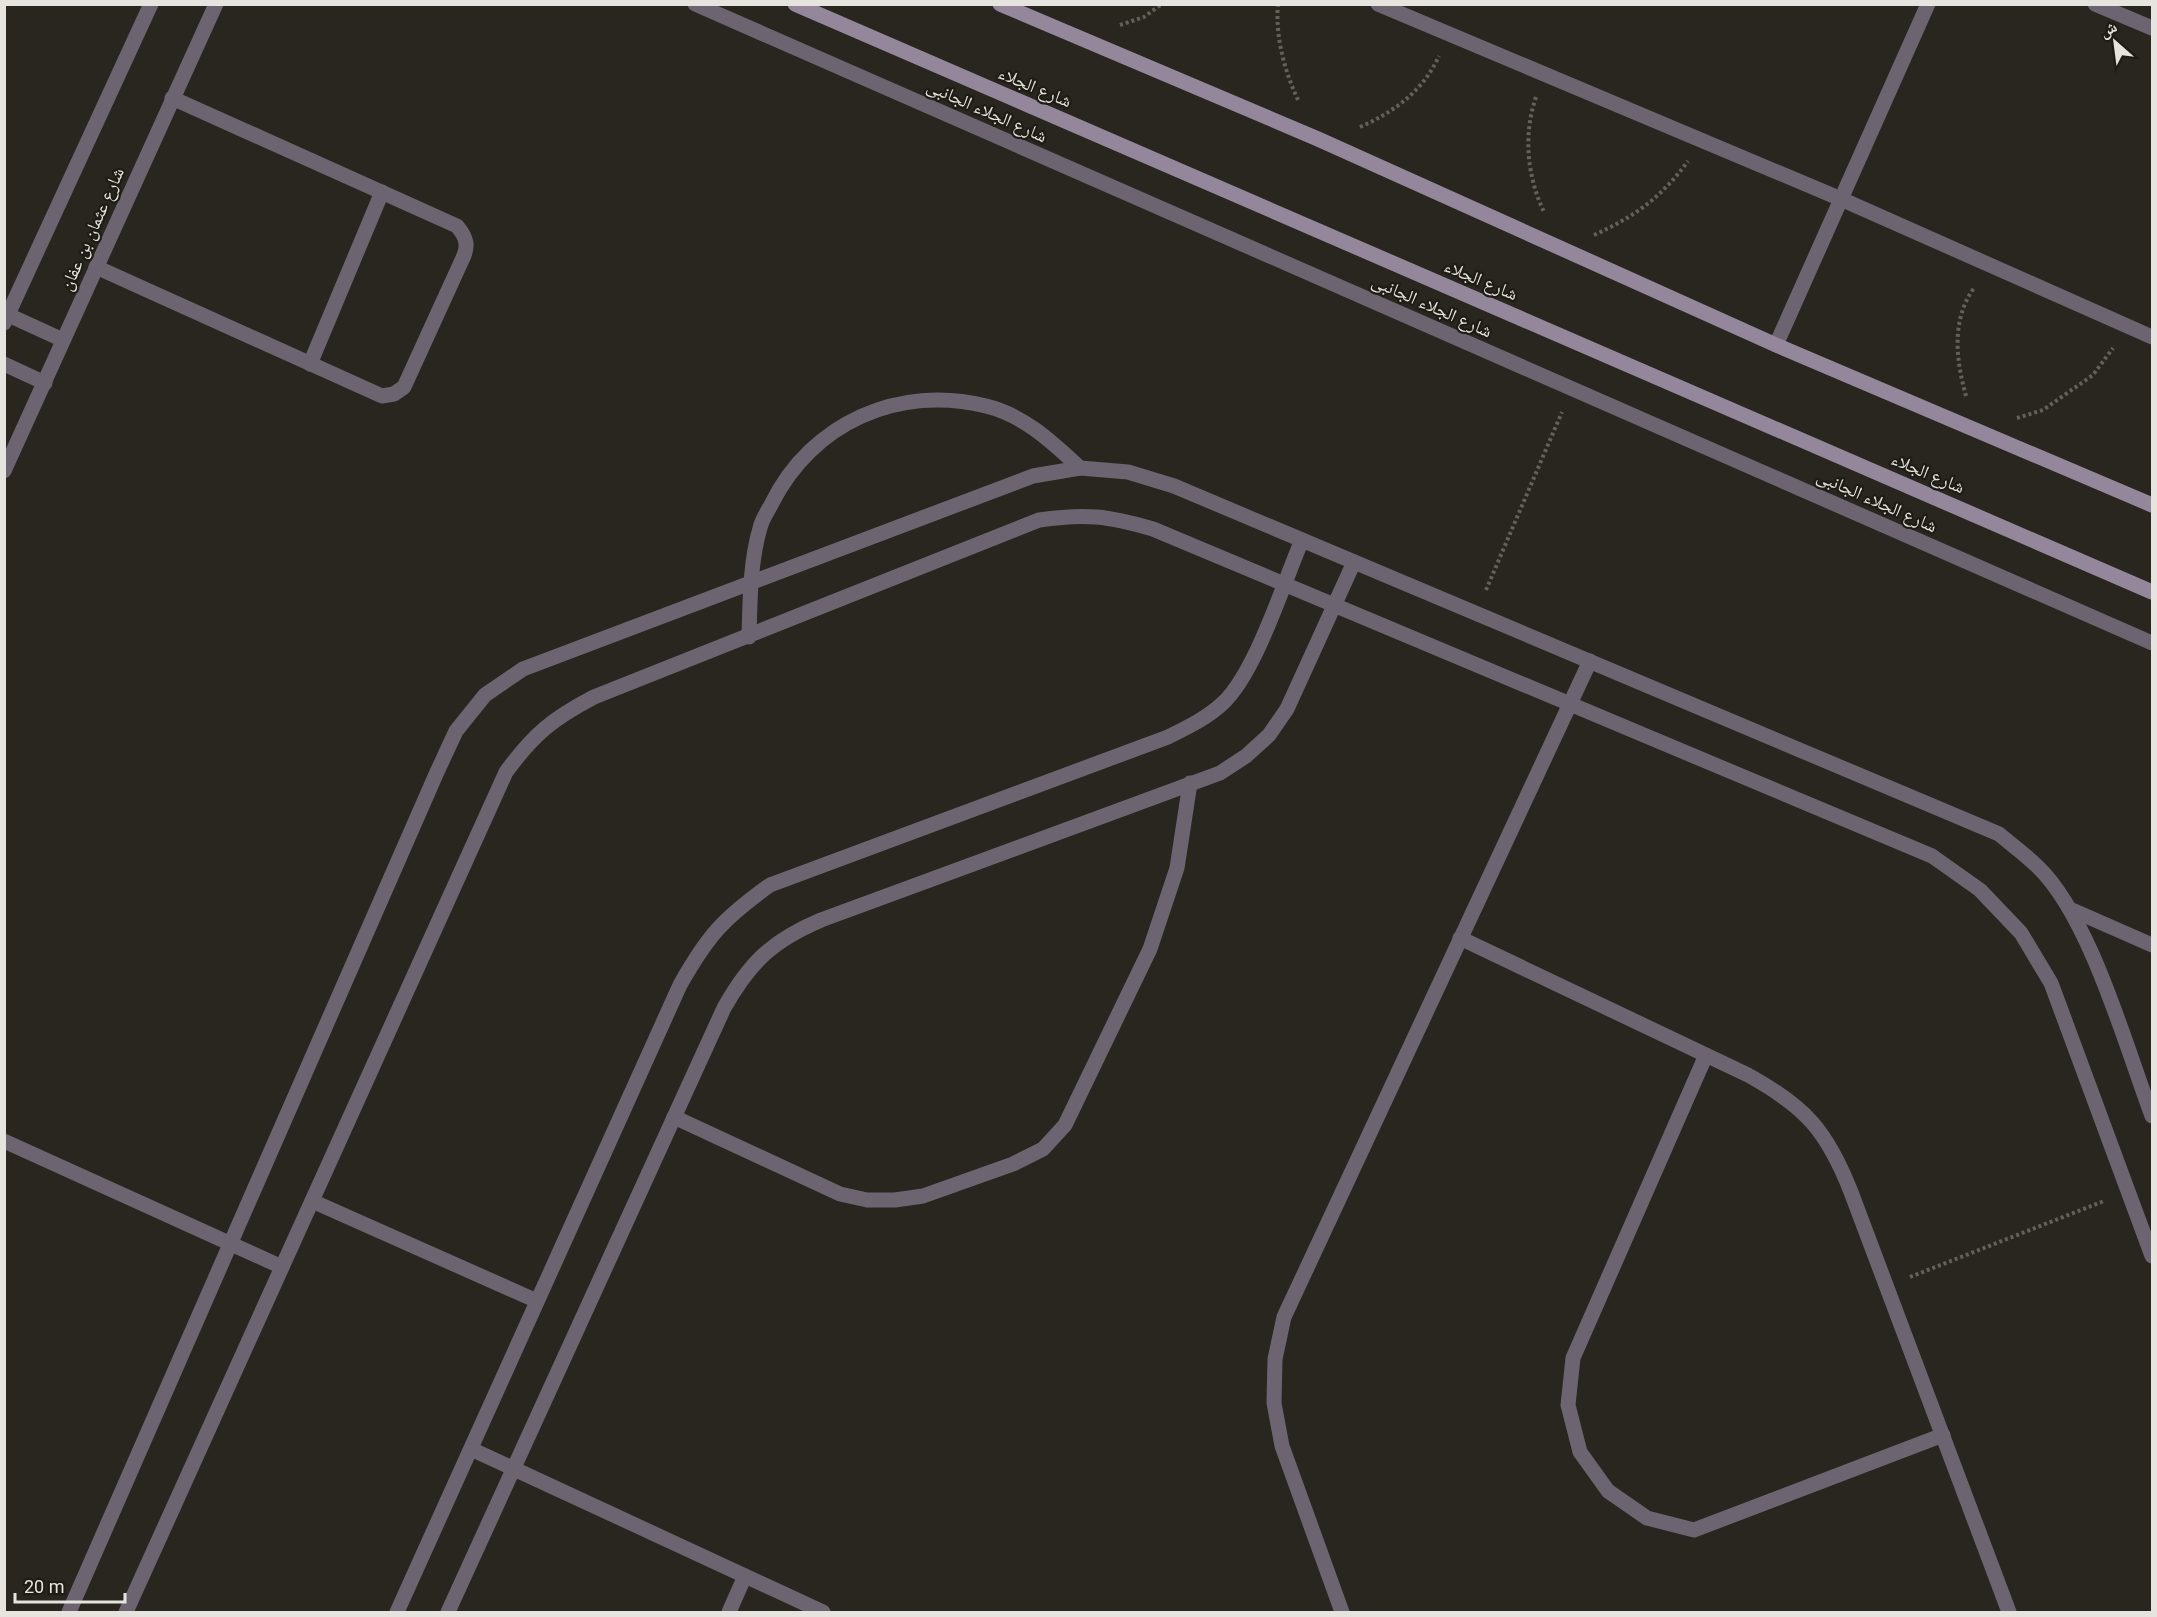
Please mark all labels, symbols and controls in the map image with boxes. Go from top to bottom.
north arrow [2085,12,2145,72]
text: ش [2096,17,2120,42]
street label: شارع الجلاء [995,62,1075,112]
street label: شارع الجلاء الجانبى [923,75,1051,147]
street label: شارع عثمان بن عفان [55,164,129,294]
street label: شارع الجلاء [1441,255,1521,305]
street label: شارع الجلاء الجانبى [1368,270,1496,342]
street label: شارع الجلاء [1888,448,1968,498]
street label: شارع الجلاء الجانبى [1813,465,1941,537]
scale bar [15,1566,124,1604]
text: 20 m [24,1576,64,1597]

